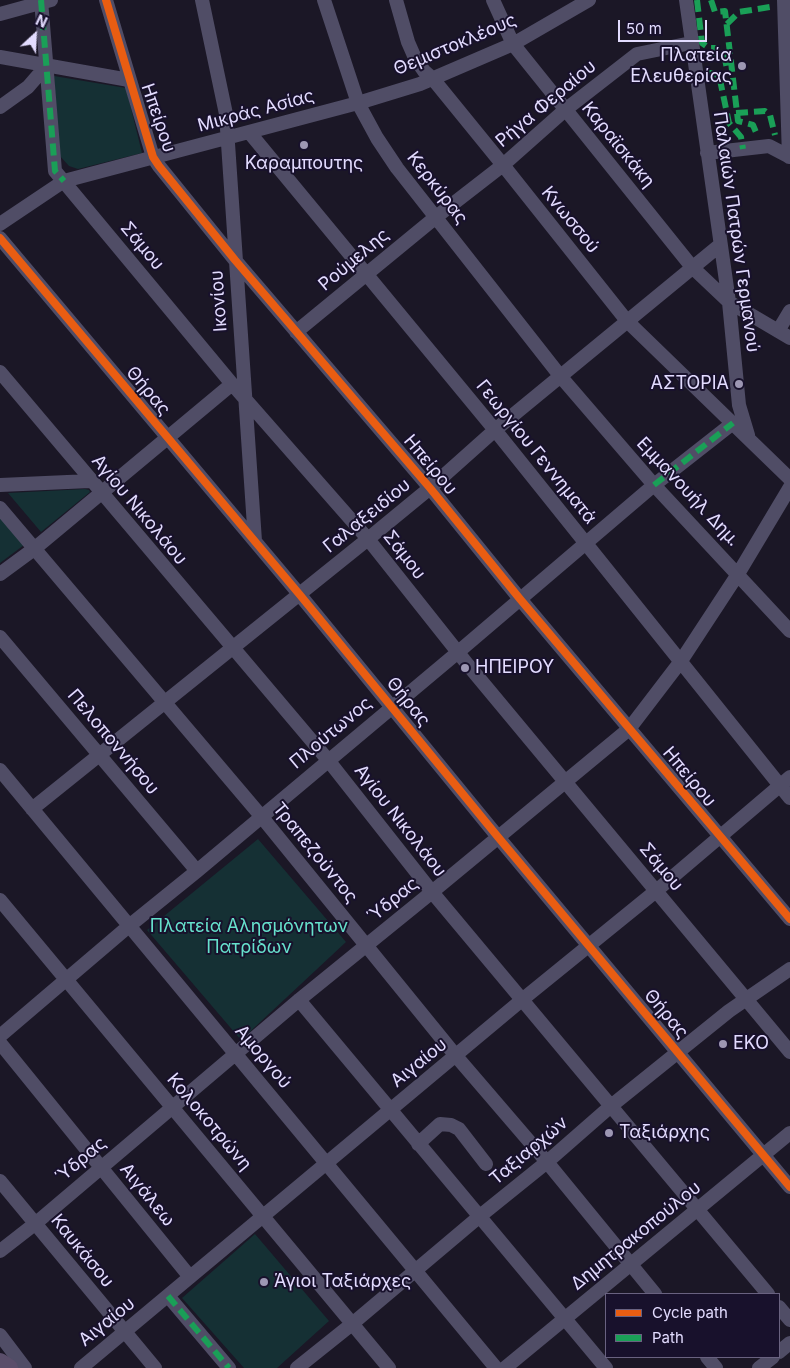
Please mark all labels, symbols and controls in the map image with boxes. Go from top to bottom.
street label: Θεμιστοκλέους [390,9,520,81]
north arrow [10,10,60,60]
scale bar [620,10,709,42]
text: N [33,11,50,31]
text: 50 m [626,19,662,38]
place label: Πλατεία Ελευθερίας [630,45,732,88]
street label: Ρήγα Φεραίου [492,56,600,152]
marker: Πλατεία Ελευθερίας [736,60,748,72]
street label: Ηπείρου [136,81,180,155]
street label: Μικράς Ασίας [195,85,317,137]
street label: Καραϊσκάκη [577,98,659,192]
street label: Παλαιών Πατρών Γερμανού [708,110,764,354]
marker: Καραμπουτης [298,139,310,151]
street label: Κερκύρας [402,147,472,229]
place label: Καραμπουτης [245,153,363,175]
street label: Κνωσσού [537,182,603,258]
street label: Σάμου [116,217,168,275]
street label: Ρούμελης [314,224,394,296]
street label: Ικονίου [206,269,232,333]
street label: Θήρας [121,362,175,420]
place label: ΑΣΤΟΡΙΑ [651,373,729,395]
street label: Γεωργίου Γεννηματά [471,376,601,528]
marker: ΑΣΤΟΡΙΑ [733,378,745,390]
street label: Ηπείρου [399,431,461,499]
street label: Εμμανουήλ Δημ. [632,433,744,551]
street label: Αγίου Νικολάου [87,451,191,569]
street label: Γαλαξειδίου [319,474,415,558]
street label: Σάμου [378,526,430,584]
place label: ΗΠΕΙΡΟΥ [475,657,554,679]
marker: ΗΠΕΙΡΟΥ [459,662,471,674]
street label: Θήρας [381,673,435,731]
street label: Πελοποννήσου [63,685,163,799]
street label: Πλούτωνος [286,692,376,774]
street label: Ηπείρου [658,743,720,811]
street label: Αγίου Νικολάου [349,760,451,882]
street label: Τραπεζούντος [268,798,362,908]
street label: Σάμου [635,838,687,896]
street label: Ύδρας [363,873,423,927]
park label: Πλατεία Αλησμόνητων Πατρίδων [150,916,348,959]
street label: Θήρας [639,985,693,1043]
street label: Αμοργού [230,1021,296,1093]
place label: EKO [733,1033,769,1055]
street label: Αιγαίου [387,1034,451,1092]
marker: EKO [717,1038,729,1050]
street label: Κολοκοτρώνη [162,1069,256,1175]
street label: Ταξιαρχών [486,1112,572,1190]
place label: Ταξιάρχης [619,1122,710,1144]
marker: Ταξιάρχης [603,1127,615,1139]
street label: Ύδρας [51,1133,111,1187]
street label: Αιγάλεω [115,1159,179,1231]
street label: Δημητρακοπούλου [567,1177,705,1295]
street label: Καυκάσου [46,1210,118,1292]
place label: Άγιοι Ταξιάρχες [274,1271,411,1293]
marker: Άγιοι Ταξιάρχες [258,1276,270,1288]
street label: Αιγαίου [75,1293,139,1351]
legend [605,1293,780,1358]
text: Cycle path [652,1303,728,1322]
text: Path [652,1328,684,1347]

